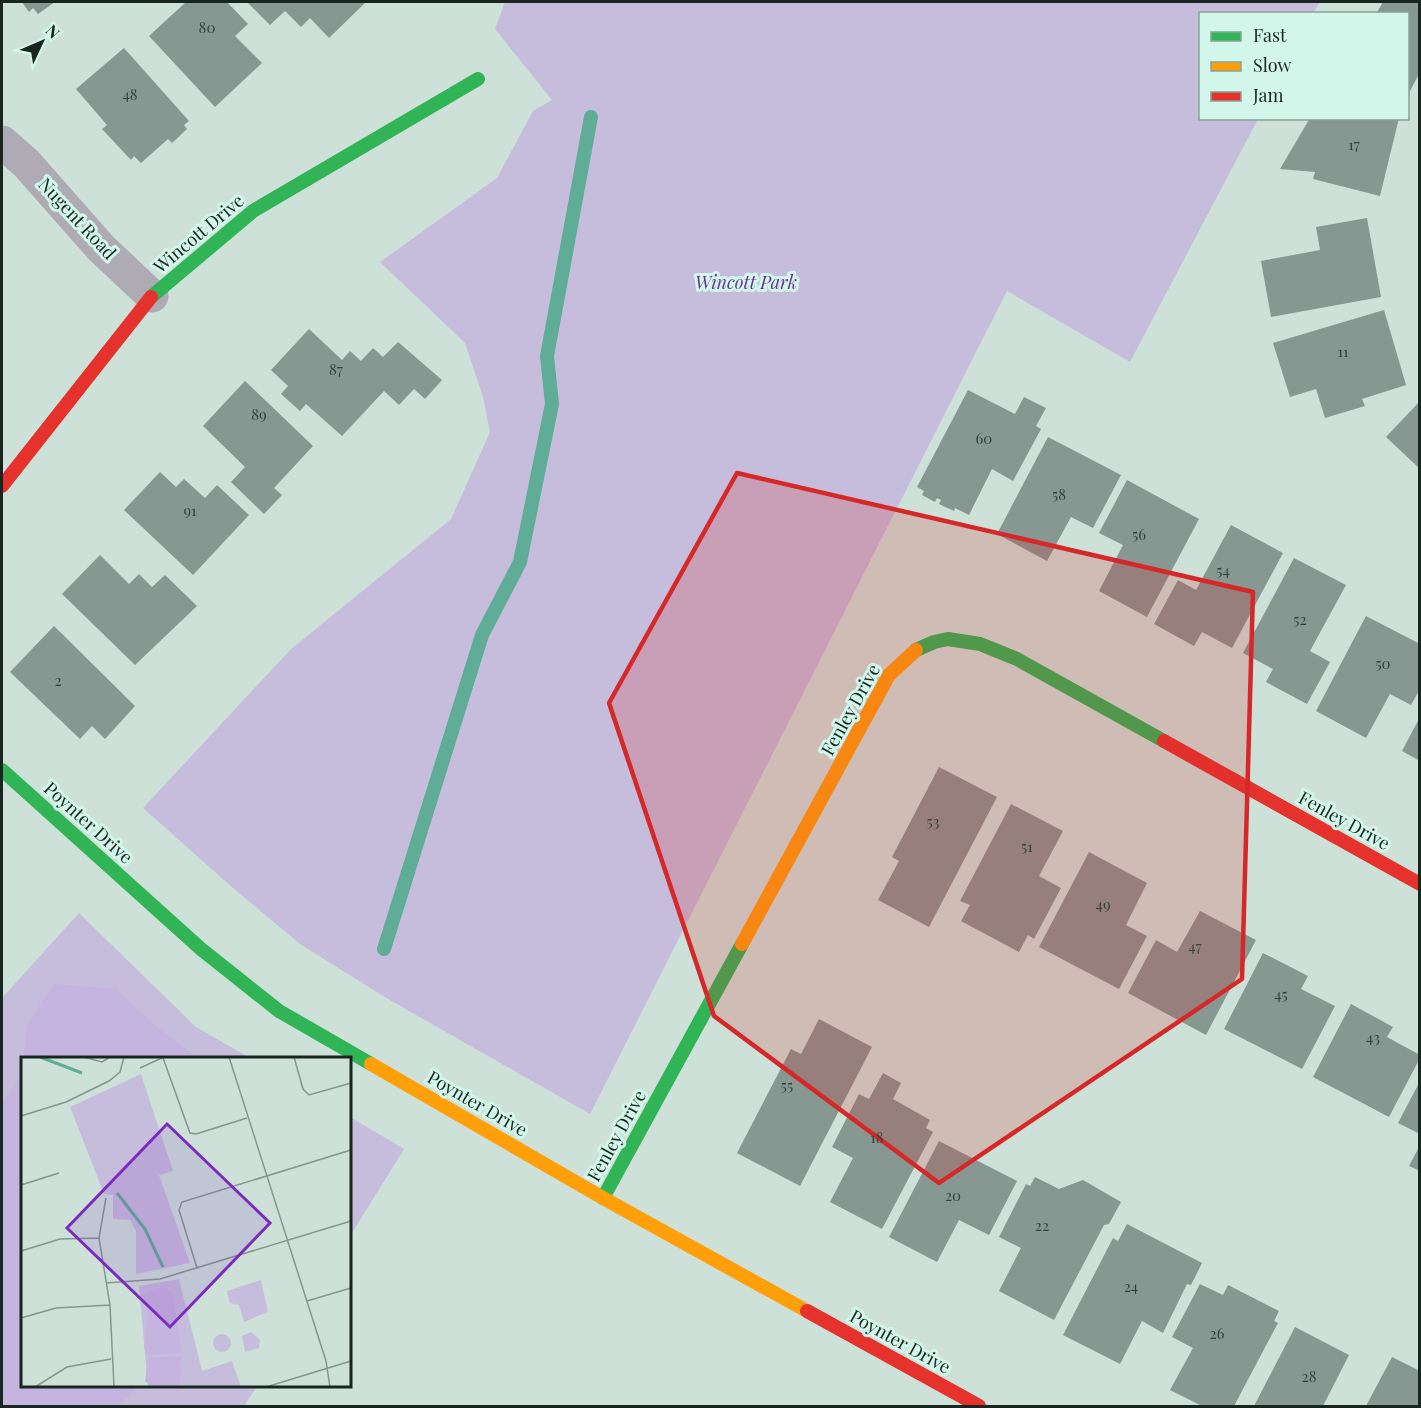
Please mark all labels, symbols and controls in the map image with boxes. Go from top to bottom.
north arrow [12,12,72,72]
legend [1199,12,1409,120]
house number: 80 [199,17,215,37]
text: N [42,20,65,43]
text: Fast [1253,23,1287,47]
text: Slow [1253,53,1291,77]
text: Jam [1252,83,1283,107]
house number: 48 [122,84,138,104]
house number: 17 [1348,134,1360,154]
street label: Nugent Road [34,172,122,265]
street label: Wincott Drive [147,188,248,279]
park label: Wincott Park [695,270,797,294]
house number: 11 [1337,341,1349,361]
house number: 87 [329,359,343,379]
house number: 89 [251,404,267,424]
house number: 60 [976,428,992,448]
house number: 58 [1052,484,1066,504]
house number: 91 [183,500,197,520]
house number: 56 [1132,524,1146,544]
house number: 54 [1216,560,1230,580]
house number: 52 [1293,609,1307,629]
house number: 50 [1375,653,1391,673]
street label: Fenley Drive [815,660,885,759]
house number: 2 [54,670,62,690]
street label: Poynter Drive [39,776,138,868]
street label: Fenley Drive [1295,785,1394,855]
house number: 53 [927,811,940,831]
house number: 51 [1021,836,1033,856]
house number: 49 [1095,894,1111,914]
house number: 47 [1188,936,1202,956]
house number: 45 [1274,984,1288,1004]
house number: 43 [1366,1027,1380,1047]
inset map [21,1057,351,1387]
street label: Poynter Drive [423,1065,532,1141]
house number: 55 [781,1075,793,1095]
street label: Fenley Drive [581,1086,651,1185]
house number: 18 [870,1127,884,1147]
house number: 20 [945,1185,961,1205]
house number: 22 [1035,1215,1049,1235]
house number: 24 [1124,1276,1138,1296]
street label: Poynter Drive [846,1304,955,1379]
house number: 26 [1210,1323,1225,1343]
house number: 28 [1302,1366,1317,1386]

